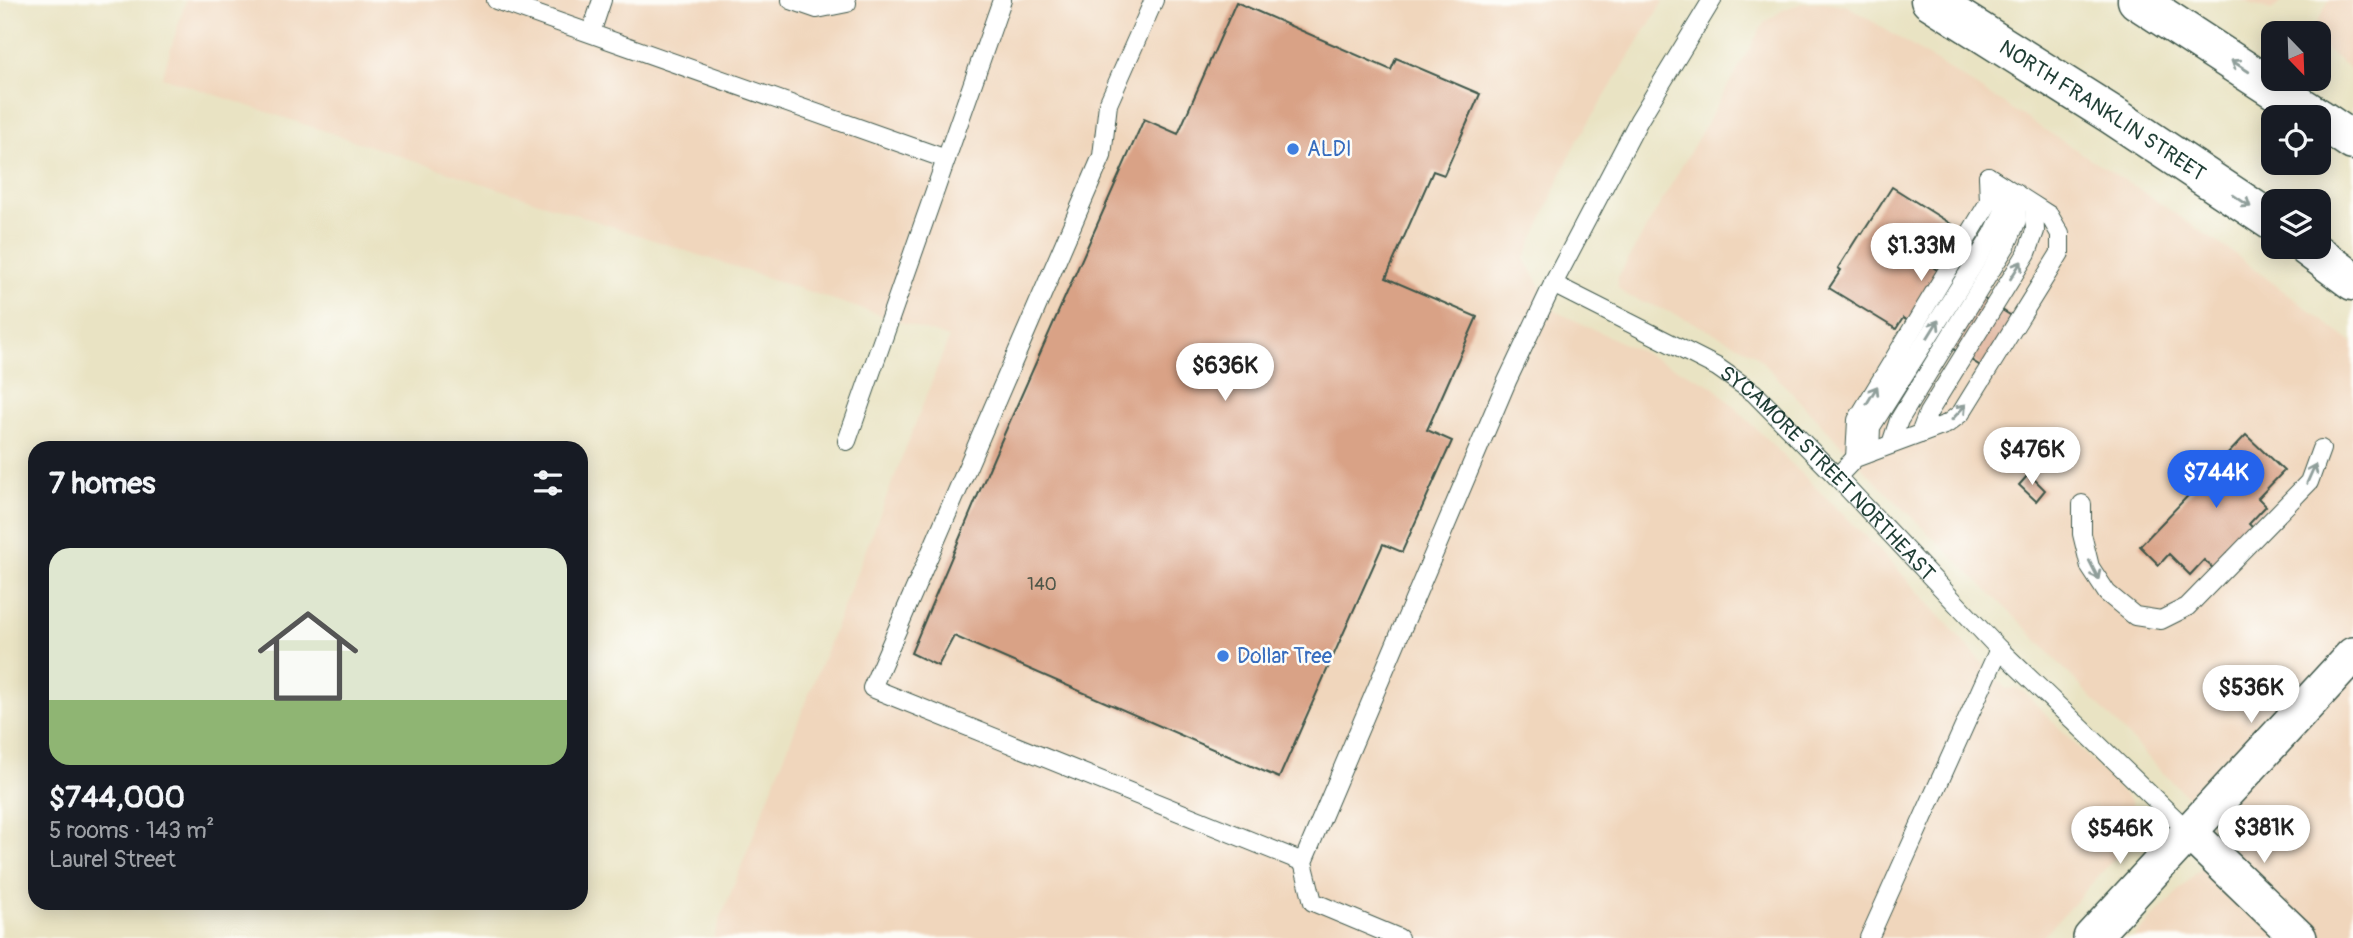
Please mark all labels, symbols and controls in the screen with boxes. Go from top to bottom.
north arrow [2261,21,2331,91]
map controls [2261,21,2331,259]
street label: NORTH FRANKLIN STREET [1994,34,2211,187]
one-way arrow [2231,58,2251,72]
button: locate [2261,105,2331,175]
place label: ALDI [1307,136,1352,163]
marker: ALDI [1285,141,1301,157]
button: layers [2261,189,2331,259]
one-way arrow [2232,194,2251,209]
pin: $1.33M [1864,224,1978,283]
text: $1.33M [1887,231,1955,260]
one-way arrow [2010,260,2024,280]
one-way arrow [1925,320,1940,339]
pin: $636K [1176,344,1274,403]
text: $636K [1192,351,1258,380]
street label: SYCAMORE STREET NORTHEAST [1714,360,1941,587]
one-way arrow [1865,385,1879,405]
one-way arrow [1951,403,1967,421]
pin: $476K [1983,428,2081,487]
text: $476K [1999,435,2065,464]
pin: $744K [2167,450,2265,510]
text: $744K [2183,458,2249,487]
icon: filters [529,464,567,502]
one-way arrow [2305,464,2318,485]
text: 7 homes [49,465,156,502]
one-way arrow [2087,560,2101,580]
house number: 140 [1027,573,1057,596]
icon: home [245,593,371,719]
place label: Dollar Tree [1237,643,1333,670]
marker: Dollar Tree [1215,648,1231,664]
pin: $536K [2202,666,2300,725]
text: $536K [2218,673,2284,702]
text: $744,000 [49,779,185,816]
pin: $546K [2071,806,2169,866]
pin: $381K [2215,806,2313,865]
text: $381K [2234,813,2294,842]
text: $546K [2087,814,2153,843]
text: 5 rooms · 143 m² [49,816,214,845]
text: Laurel Street [49,845,176,874]

